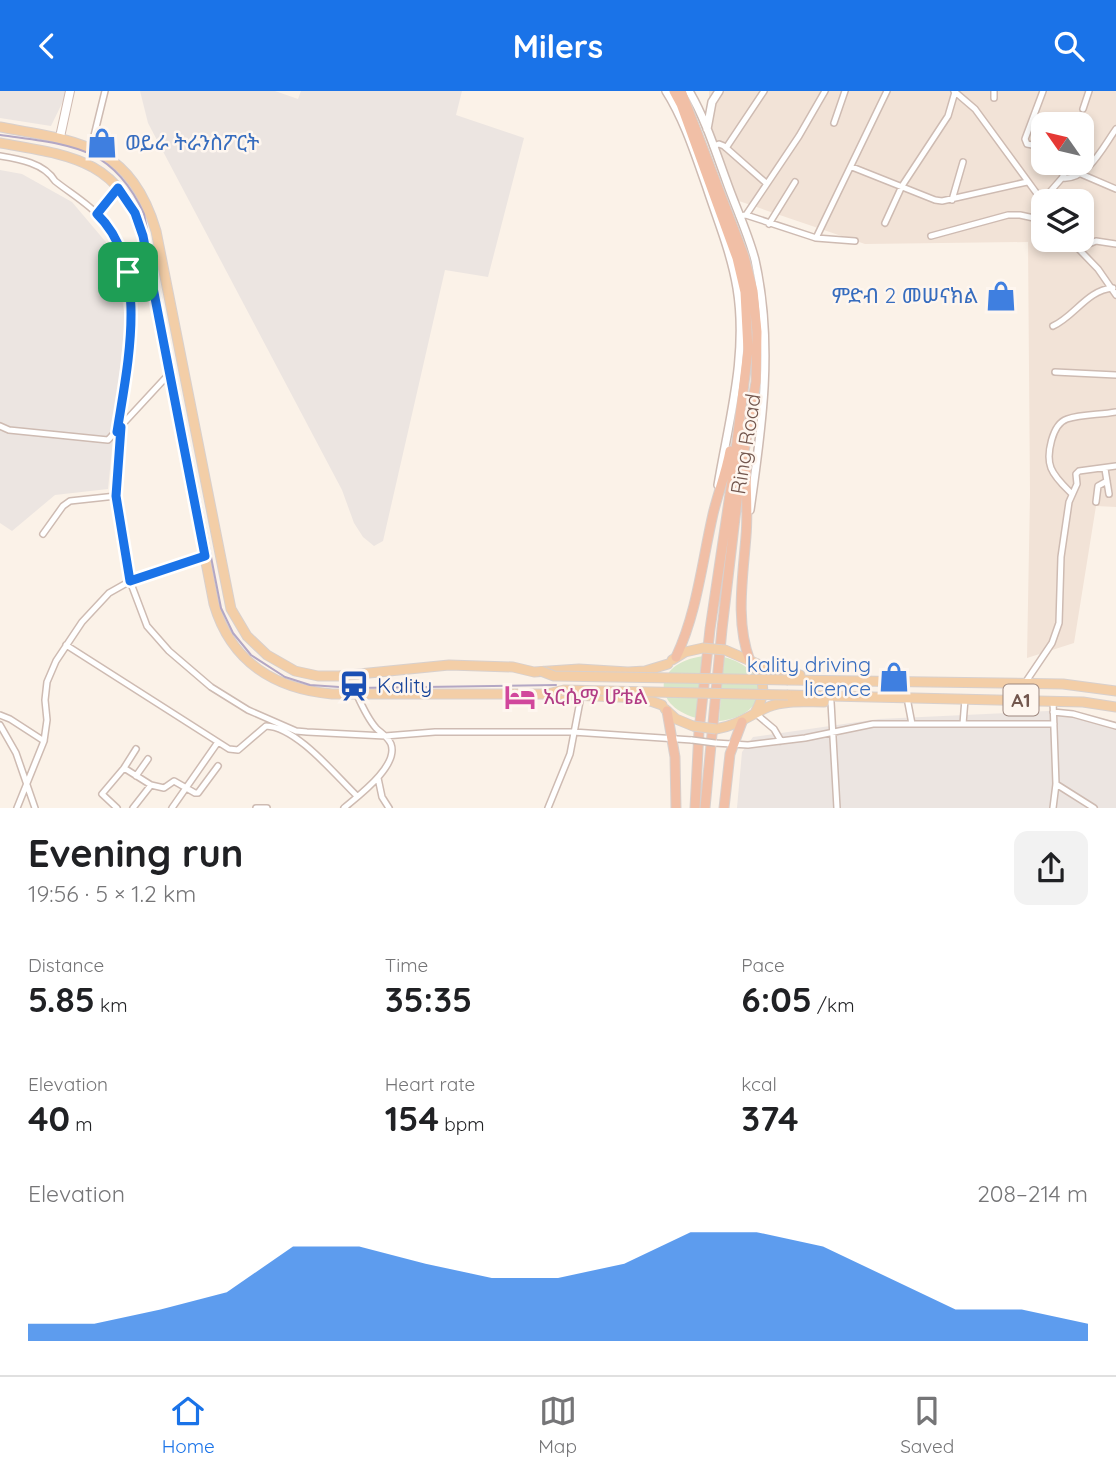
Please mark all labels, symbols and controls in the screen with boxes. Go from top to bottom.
text: Milers [513,26,603,66]
icon: back [28,27,66,65]
icon: search [1050,27,1088,65]
north arrow [1031,112,1094,175]
map controls [1031,112,1094,252]
shop icon: ወይራ ትራንስፖርት [85,126,119,160]
place label: ወይራ ትራንስፖርት [125,129,260,155]
button: layers [1031,189,1094,252]
pin [98,242,158,302]
icon: arrive [109,253,147,291]
shop icon: ምድብ 2 መሠናክል [984,279,1018,313]
place label: ምድብ 2 መሠናክል [832,282,978,308]
street label: Ring Road [724,392,766,496]
place label: kality driving licence [747,651,871,701]
shop icon: kality driving licence [877,660,911,694]
station icon: Kality [337,669,371,703]
place label: Kality [377,672,432,698]
hotel icon: አርሴማ ሆቴል [503,680,537,714]
place label: አርሴማ ሆቴል [543,683,648,709]
road number: A1 [1004,685,1038,715]
text: Evening run [28,829,243,877]
button: share [1014,831,1088,905]
text: 19:56 · 5 × 1.2 km [28,879,196,908]
text: Distance [28,953,104,977]
text: Time [385,953,428,977]
text: Pace [741,953,785,977]
text: 5.85 [28,977,95,1021]
text: 35:35 [385,977,472,1021]
text: 6:05 [741,977,812,1021]
text: km [95,993,128,1017]
text: /km [812,993,855,1017]
text: Elevation [28,1072,108,1096]
text: Heart rate [385,1072,475,1096]
text: kcal [741,1072,777,1096]
text: 40 [28,1096,70,1140]
text: 154 [385,1096,439,1140]
text: 374 [741,1096,799,1140]
text: m [70,1112,93,1136]
text: bpm [439,1112,485,1136]
text: Elevation [28,1179,125,1208]
text: 208–214 m [977,1179,1088,1208]
tab: Home [162,1392,215,1458]
tab: Map [538,1392,577,1458]
tab: Saved [900,1392,954,1458]

